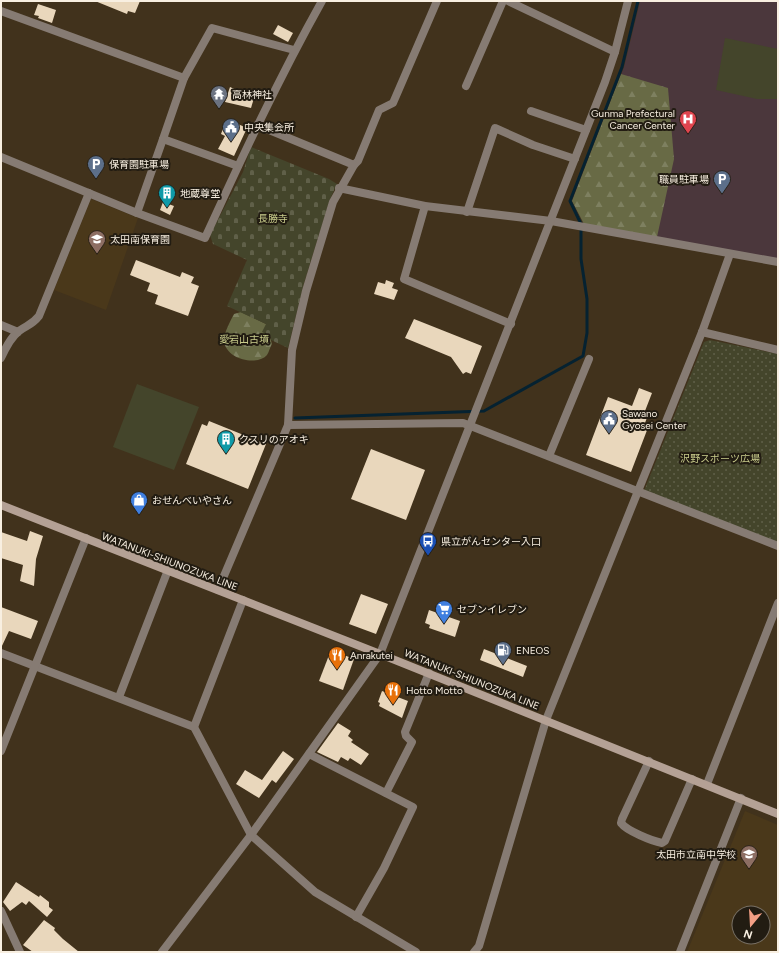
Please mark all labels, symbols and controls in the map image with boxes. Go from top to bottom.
temple icon: 高林神社 [209,84,229,109]
place label: 高林神社 [232,88,272,101]
place label: Gunma Prefectural Cancer Center [591,107,676,132]
hospital icon: Gunma Prefectural Cancer Center [678,109,698,134]
public building icon: 中央集会所 [221,117,241,142]
place label: 中央集会所 [244,121,294,134]
parking icon: 保育園駐車場 [86,154,106,179]
place label: 保育園駐車場 [109,158,169,171]
parking icon: 職員駐車場 [712,169,732,194]
place label: 職員駐車場 [659,173,709,186]
building icon: 地蔵尊堂 [157,183,177,208]
place label: 地蔵尊堂 [180,187,220,200]
park label: 長勝寺 [258,212,288,225]
school or university icon: 太田南保育園 [87,229,107,254]
place label: 太田南保育園 [110,233,170,246]
park label: 愛宕山古墳 [219,333,269,346]
place label: Sawano Gyosei Center [622,407,687,432]
public building icon: Sawano Gyosei Center [599,409,619,434]
building icon: クスリのアオキ [216,429,236,454]
place label: クスリのアオキ [239,433,309,446]
park label: 沢野スポーツ広場 [680,452,760,465]
shop icon: おせんべいやさん [129,490,149,515]
place label: おせんべいやさん [152,494,232,507]
street label: WATANUKI-SHIUNOZUKA LINE [100,529,240,593]
bus stop icon: 県立がんセンター入口 [418,531,438,556]
place label: 県立がんセンター入口 [441,535,541,548]
supermarket icon: セブンイレブン [434,599,454,624]
place label: セブンイレブン [457,603,527,616]
fuel station icon: ENEOS [493,640,513,665]
place label: ENEOS [516,644,549,657]
restaurant icon: Anrakutei [327,645,347,670]
street label: WATANUKI-SHIUNOZUKA LINE [402,646,541,713]
place label: Anrakutei [350,649,393,662]
restaurant icon: Hotto Motto [383,680,403,705]
place label: Hotto Motto [406,684,463,697]
school or university icon: 太田市立南中学校 [739,844,759,869]
place label: 太田市立南中学校 [656,848,736,861]
north arrow [731,905,771,945]
text: N [742,927,754,942]

